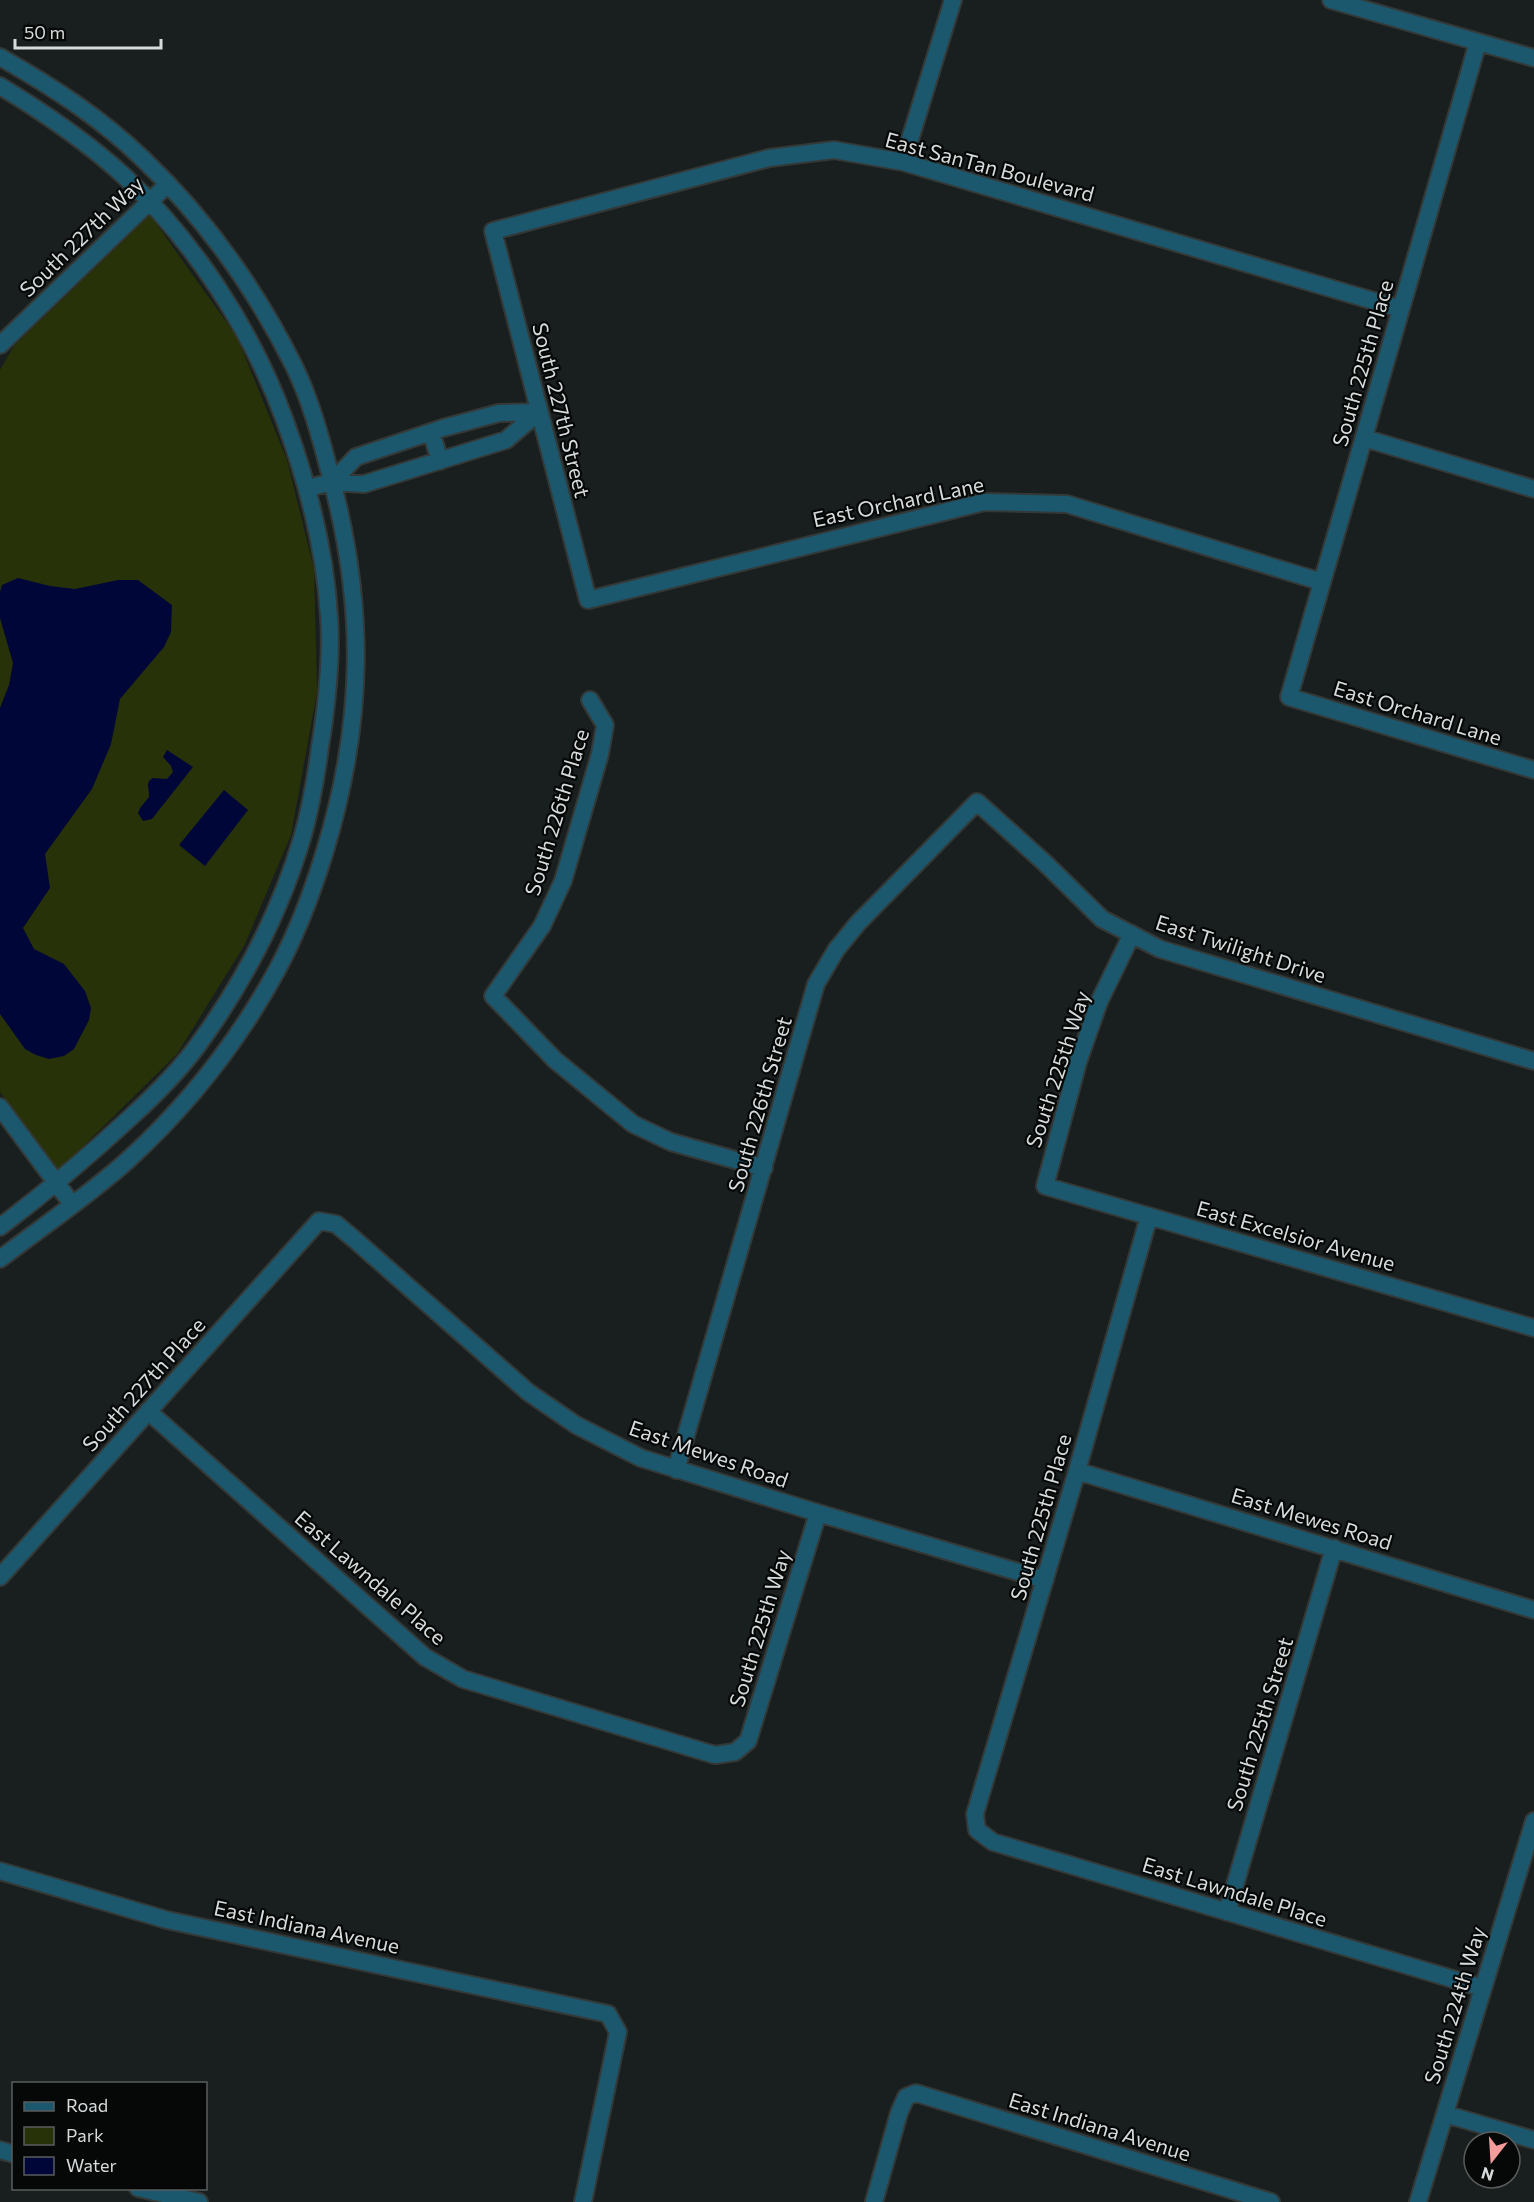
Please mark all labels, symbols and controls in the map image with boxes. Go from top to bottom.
scale bar [15,12,160,50]
text: 50 m [24,21,65,43]
street label: East SanTan Boulevard [883,126,1097,206]
street label: South 227th Way [14,171,148,301]
street label: South 225th Place [1326,277,1398,449]
street label: South 227th Street [528,320,596,500]
street label: East Orchard Lane [810,471,986,531]
street label: East Orchard Lane [1331,675,1505,749]
street label: South 226th Place [519,726,593,898]
street label: East Twilight Drive [1153,909,1329,987]
street label: South 225th Way [1020,987,1094,1150]
street label: South 226th Street [722,1013,796,1195]
street label: East Excelsior Avenue [1194,1195,1398,1275]
street label: South 227th Place [76,1312,210,1456]
street label: East Mewes Road [626,1414,792,1492]
street label: South 225th Place [1004,1431,1076,1603]
street label: East Mewes Road [1229,1482,1395,1554]
street label: East Lawndale Place [290,1505,452,1649]
street label: South 225th Way [723,1546,795,1710]
street label: South 225th Street [1221,1634,1297,1814]
street label: East Lawndale Place [1140,1851,1330,1931]
street label: East Indiana Avenue [212,1894,402,1958]
street label: South 224th Way [1418,1923,1490,2087]
legend [12,2082,207,2190]
street label: East Indiana Avenue [1006,2086,1194,2166]
text: Road [66,2094,108,2116]
text: Park [66,2124,104,2146]
north arrow [1462,2130,1522,2190]
text: Water [66,2154,117,2176]
text: N [1479,2164,1496,2186]

